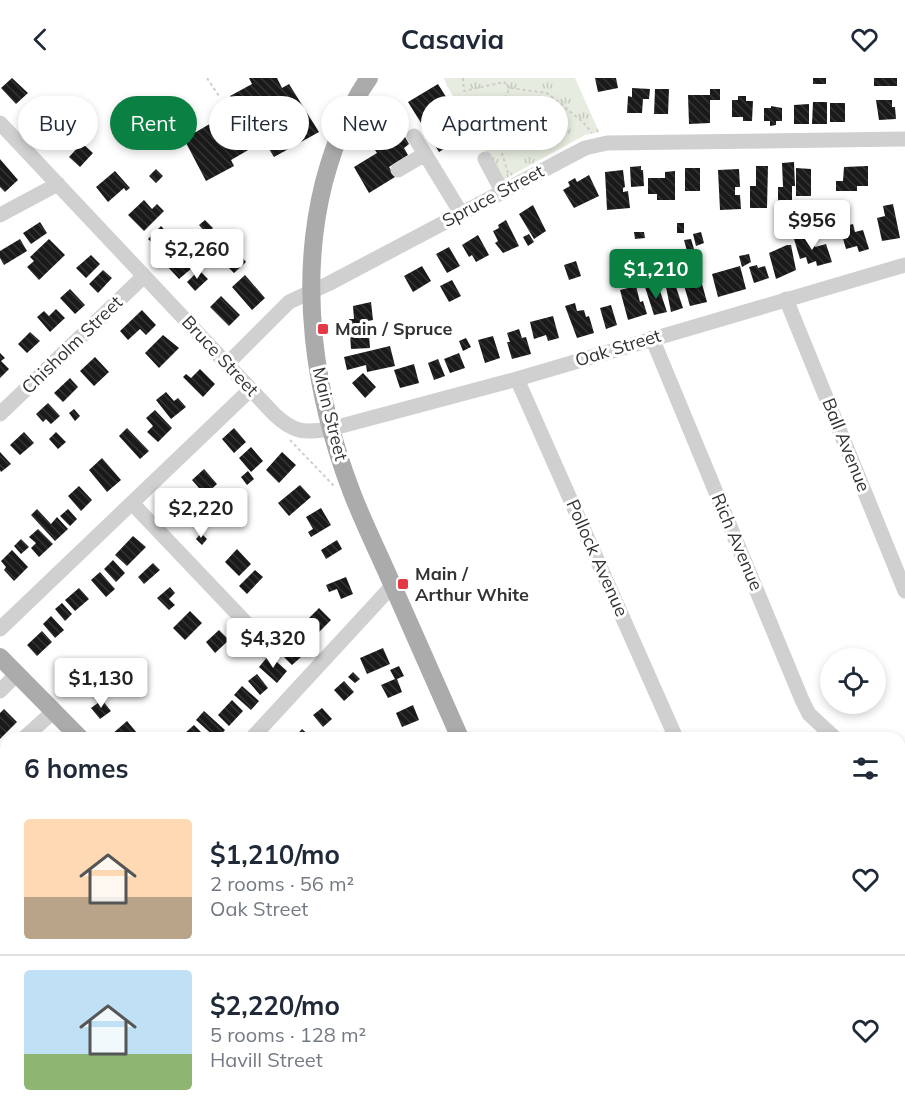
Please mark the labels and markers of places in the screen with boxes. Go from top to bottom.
pin: $956 [776,200,848,251]
pin: $2,260 [148,229,246,280]
pin: $1,210 [607,249,705,300]
place label: Main / Spruce [335,317,452,340]
marker: Main / Spruce [316,322,330,336]
pin: $2,220 [152,488,250,539]
place label: Main / Arthur White [415,562,529,606]
marker: Main / Arthur White [396,577,410,591]
pin: $4,320 [224,618,322,669]
pin: $1,130 [52,658,150,709]

